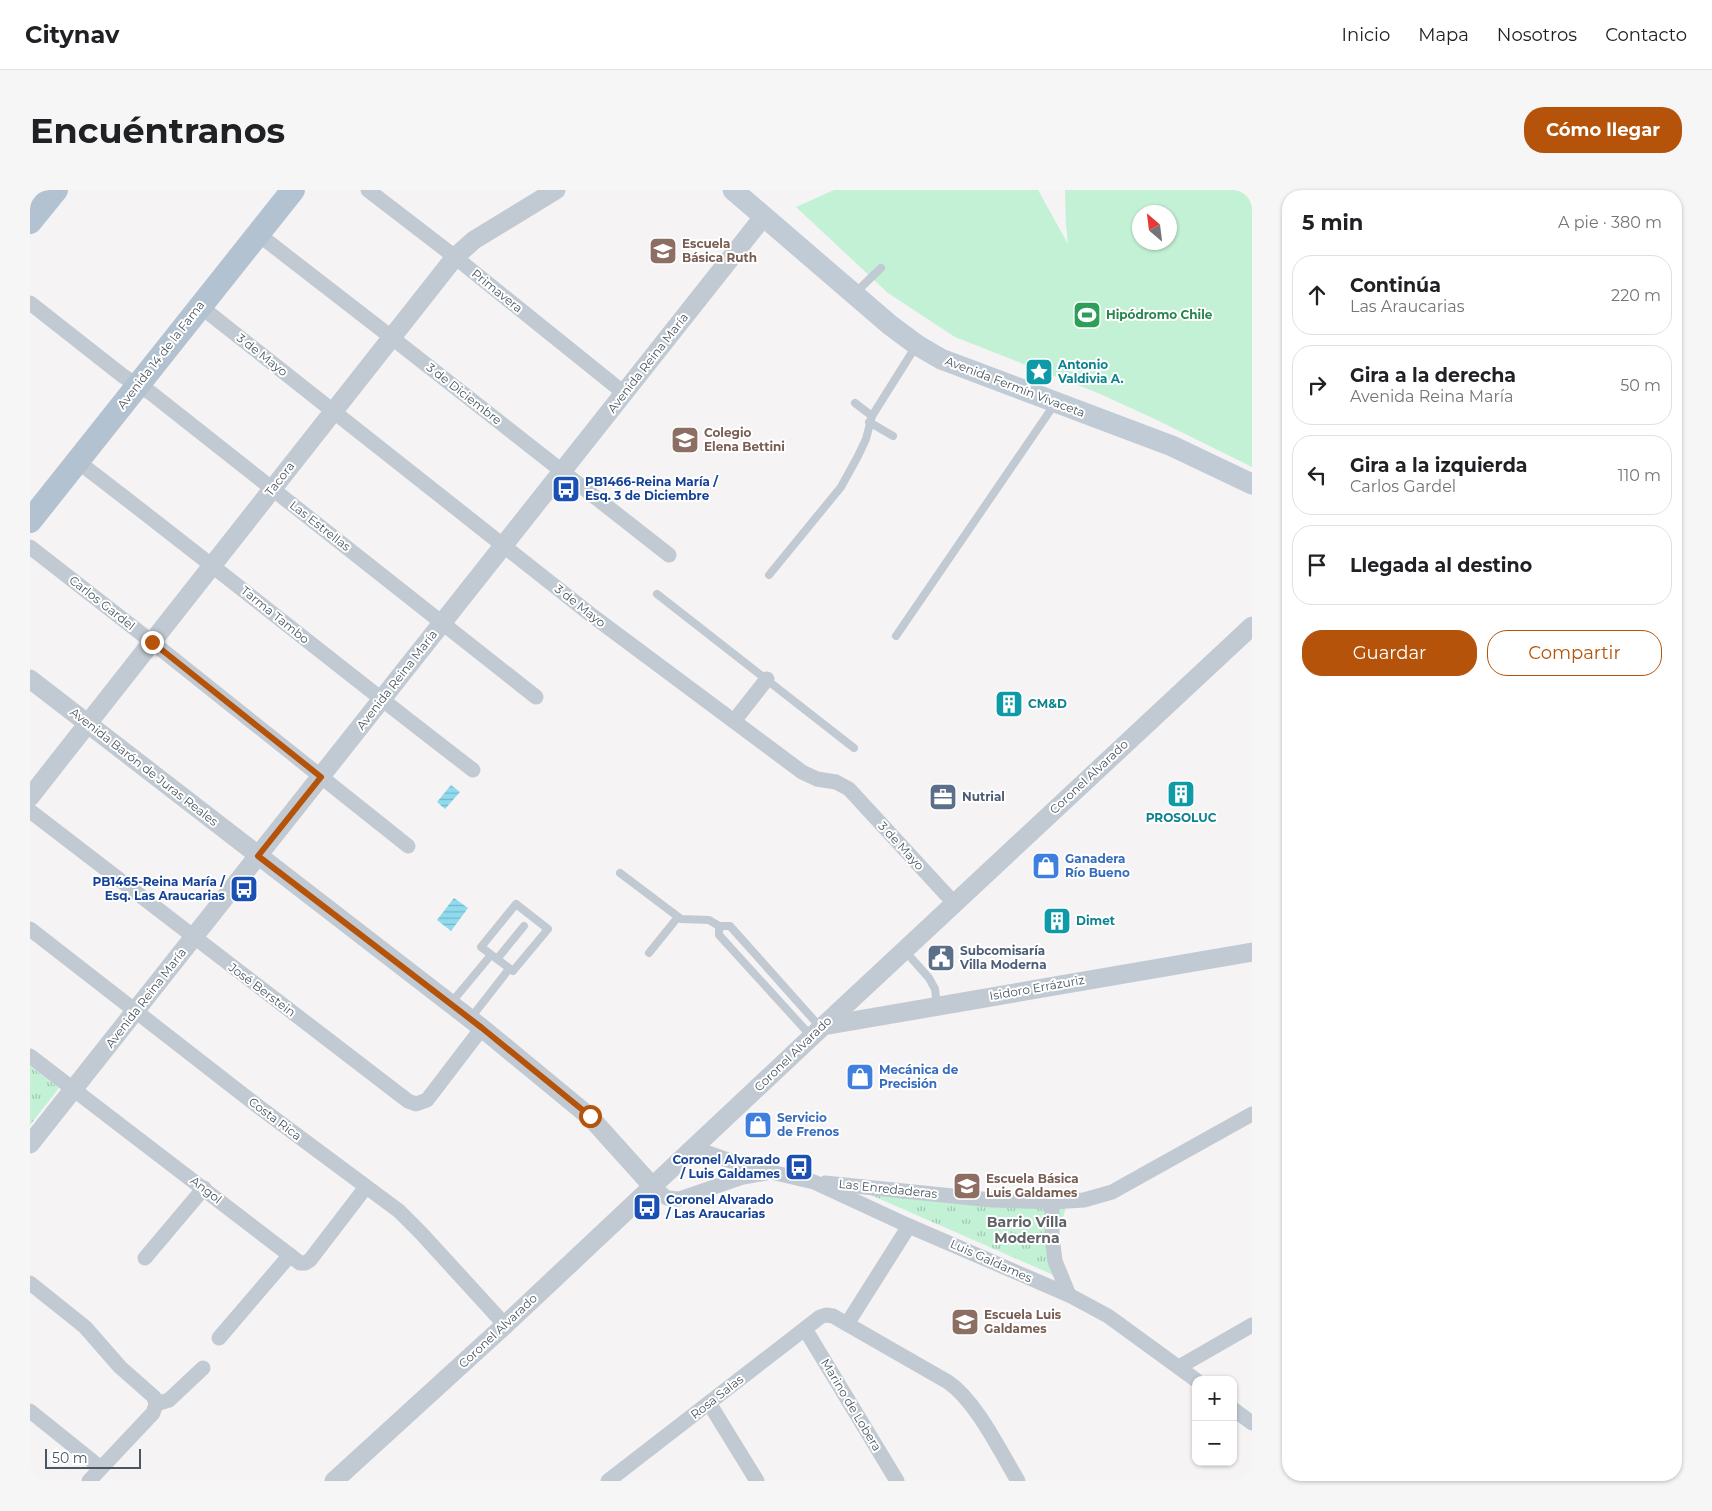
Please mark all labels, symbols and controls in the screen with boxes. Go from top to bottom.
text: Citynav [25,20,119,49]
text: Inicio [1342,24,1390,46]
text: Mapa [1418,24,1469,46]
text: Nosotros [1497,24,1577,46]
text: Contacto [1605,24,1687,46]
button: Cómo llegar [1524,107,1682,153]
text: Encuéntranos [30,109,285,152]
north arrow [1132,205,1177,250]
text: 5 min [1302,210,1363,235]
text: A pie · 380 m [1558,213,1662,232]
school or university icon: Escuela Básica Ruth [648,236,678,266]
place label: Escuela Básica Ruth [682,236,757,265]
street label: Primavera [469,266,526,316]
text: Continúa [1350,274,1441,297]
icon: ahead [1303,281,1331,309]
text: 220 m [1611,286,1661,305]
text: Las Araucarias [1350,297,1465,316]
street label: Avenida 14 de la Fama [114,298,208,412]
sports icon: Hipódromo Chile [1072,300,1102,330]
place label: Hipódromo Chile [1106,307,1213,322]
street label: Avenida Reina María [604,310,691,416]
street label: 3 de Mayo [234,330,291,379]
street label: Avenida Fermín Vivaceta [943,353,1087,420]
place icon: Antonio Valdivia A. [1024,357,1054,387]
place label: Antonio Valdivia A. [1057,357,1124,386]
street label: 3 de Diciembre [424,360,505,428]
text: Gira a la derecha [1350,364,1516,387]
icon: right [1303,371,1331,399]
text: 50 m [1620,376,1661,395]
text: Avenida Reina María [1350,387,1514,406]
school or university icon: Colegio Elena Bettini [670,425,700,455]
place label: Colegio Elena Bettini [704,425,785,454]
text: Gira a la izquierda [1350,454,1528,477]
street label: Tacora [262,459,298,499]
icon: left [1303,461,1331,489]
text: 110 m [1618,466,1661,485]
bus stop icon: PB1466-Reina María / Esq. 3 de Diciembre [551,474,581,504]
place label: PB1466-Reina María / Esq. 3 de Diciembre [585,474,719,503]
text: Carlos Gardel [1350,477,1456,496]
street label: Las Estrellas [287,497,354,554]
icon: arrive [1303,551,1331,579]
text: Llegada al destino [1350,554,1532,577]
street label: Carlos Gardel [66,572,138,633]
street label: 3 de Mayo [552,581,609,630]
street label: Tarma Tambo [238,583,312,647]
street label: Avenida Reina María [353,627,440,733]
button: Guardar [1302,630,1477,676]
button: Compartir [1487,630,1662,676]
route end [141,631,164,654]
building icon: CM&D [994,689,1024,719]
place label: CM&D [1028,696,1067,711]
street label: Avenida Barón de Juras Reales [67,704,221,829]
street label: Coronel Alvarado [1046,736,1131,817]
building icon: PROSOLUC [1166,779,1196,809]
office icon: Nutrial [928,782,958,812]
place label: Nutrial [962,789,1005,804]
place label: PROSOLUC [1146,810,1217,825]
street label: 3 de Mayo [875,818,928,873]
shop icon: Ganadera Río Bueno [1031,851,1061,881]
place label: Ganadera Río Bueno [1065,851,1130,880]
place label: PB1465-Reina María / Esq. Las Araucarias [93,874,226,903]
bus stop icon: PB1465-Reina María / Esq. Las Araucarias [229,874,259,904]
building icon: Dimet [1042,906,1072,936]
place label: Dimet [1076,913,1116,928]
public building icon: Subcomisaría Villa Moderna [926,943,956,973]
place label: Subcomisaría Villa Moderna [959,943,1047,972]
street label: Avenida Reina María [102,945,189,1051]
street label: José Berstein [225,959,299,1020]
street label: Isidoro Errázuriz [988,972,1086,1003]
street label: Coronel Alvarado [751,1013,835,1094]
shop icon: Mecánica de Precisión [845,1062,875,1092]
place label: Mecánica de Precisión [879,1062,959,1091]
street label: Costa Rica [246,1094,305,1143]
route start [579,1105,602,1128]
shop icon: Servicio de Frenos [743,1110,773,1140]
place label: Servicio de Frenos [777,1110,840,1139]
place label: Coronel Alvarado / Luis Galdames [672,1152,781,1181]
bus stop icon: Coronel Alvarado / Luis Galdames [784,1152,814,1182]
school or university icon: Escuela Básica Luis Galdames [952,1171,982,1201]
place label: Escuela Básica Luis Galdames [986,1171,1079,1200]
street label: Angol [188,1173,225,1207]
street label: Las Enredaderas [838,1176,938,1201]
bus stop icon: Coronel Alvarado / Las Araucarias [632,1192,662,1222]
place label: Coronel Alvarado / Las Araucarias [665,1192,774,1221]
district label: Barrio Villa Moderna [987,1213,1067,1247]
street label: Luis Galdames [948,1236,1035,1285]
street label: Coronel Alvarado [455,1290,540,1371]
school or university icon: Escuela Luis Galdames [950,1307,980,1337]
place label: Escuela Luis Galdames [984,1307,1062,1336]
street label: Marino de Lobera [818,1356,885,1454]
street label: Rosa Salas [687,1371,746,1422]
map controls [1192,1376,1237,1466]
button: + [1192,1376,1237,1421]
button: − [1192,1421,1237,1466]
scale bar [45,1446,141,1469]
text: 50 m [52,1449,88,1467]

